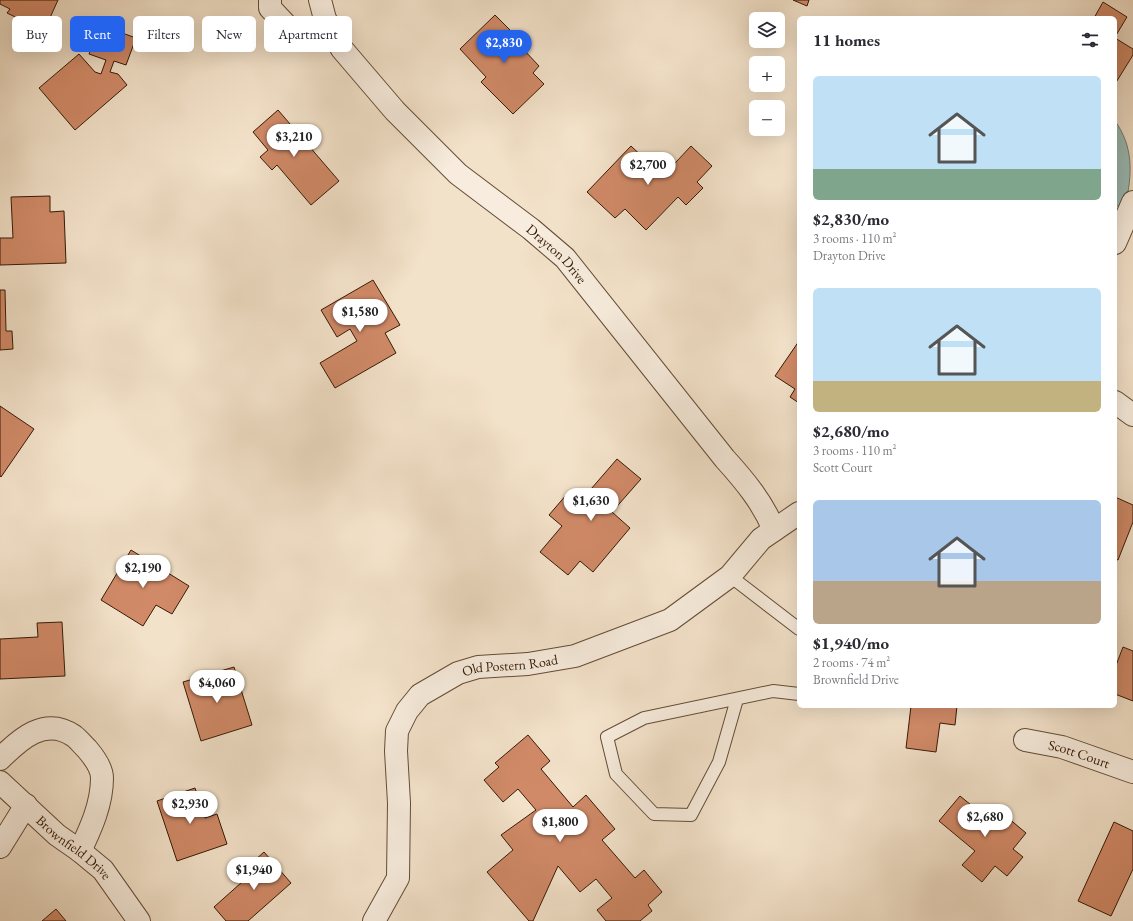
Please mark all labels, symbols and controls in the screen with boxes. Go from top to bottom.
map controls [749,12,785,136]
button: layers [749,12,785,48]
chip: Buy [12,16,62,52]
chip: Rent [70,16,125,52]
chip: Filters [133,16,194,52]
chip: New [202,16,256,52]
chip: Apartment [264,16,352,52]
text: 11 homes [813,29,880,51]
icon: filters [1079,29,1101,51]
pin: $2,830 [471,30,537,64]
text: $2,830 [486,34,522,51]
button: + [749,56,785,92]
button: − [749,100,785,136]
icon: home [921,102,993,174]
pin: $3,210 [261,124,327,158]
text: $3,210 [276,128,312,145]
pin: $2,700 [615,152,681,186]
text: $2,700 [630,156,666,173]
text: $2,830/mo [813,208,889,230]
street label: Drayton Drive [523,220,591,288]
text: 3 rooms · 110 m² [813,230,897,247]
text: Drayton Drive [813,247,886,264]
pin: $1,580 [327,299,393,333]
text: $1,580 [342,303,378,320]
icon: home [921,314,993,386]
text: $2,680/mo [813,420,889,442]
text: 3 rooms · 110 m² [813,442,897,459]
text: Scott Court [813,459,872,476]
pin: $1,630 [558,488,624,522]
text: $1,630 [573,492,609,509]
icon: home [921,526,993,598]
pin: $2,190 [110,555,176,589]
text: $2,190 [125,559,161,576]
text: $1,940/mo [813,632,889,654]
street label: Old Postern Road [460,650,560,680]
text: 2 rooms · 74 m² [813,654,890,671]
pin: $4,060 [184,670,250,704]
text: Brownfield Drive [813,671,899,688]
text: $4,060 [199,674,235,691]
street label: Scott Court [1047,736,1113,772]
pin: $2,930 [157,791,223,825]
text: $2,930 [172,795,208,812]
pin: $2,680 [952,804,1018,838]
text: $2,680 [967,808,1003,825]
pin: $1,800 [527,809,593,843]
street label: Brownfield Drive [32,811,116,883]
text: $1,800 [542,813,578,830]
pin: $1,940 [221,857,287,891]
text: $1,940 [236,861,272,878]

